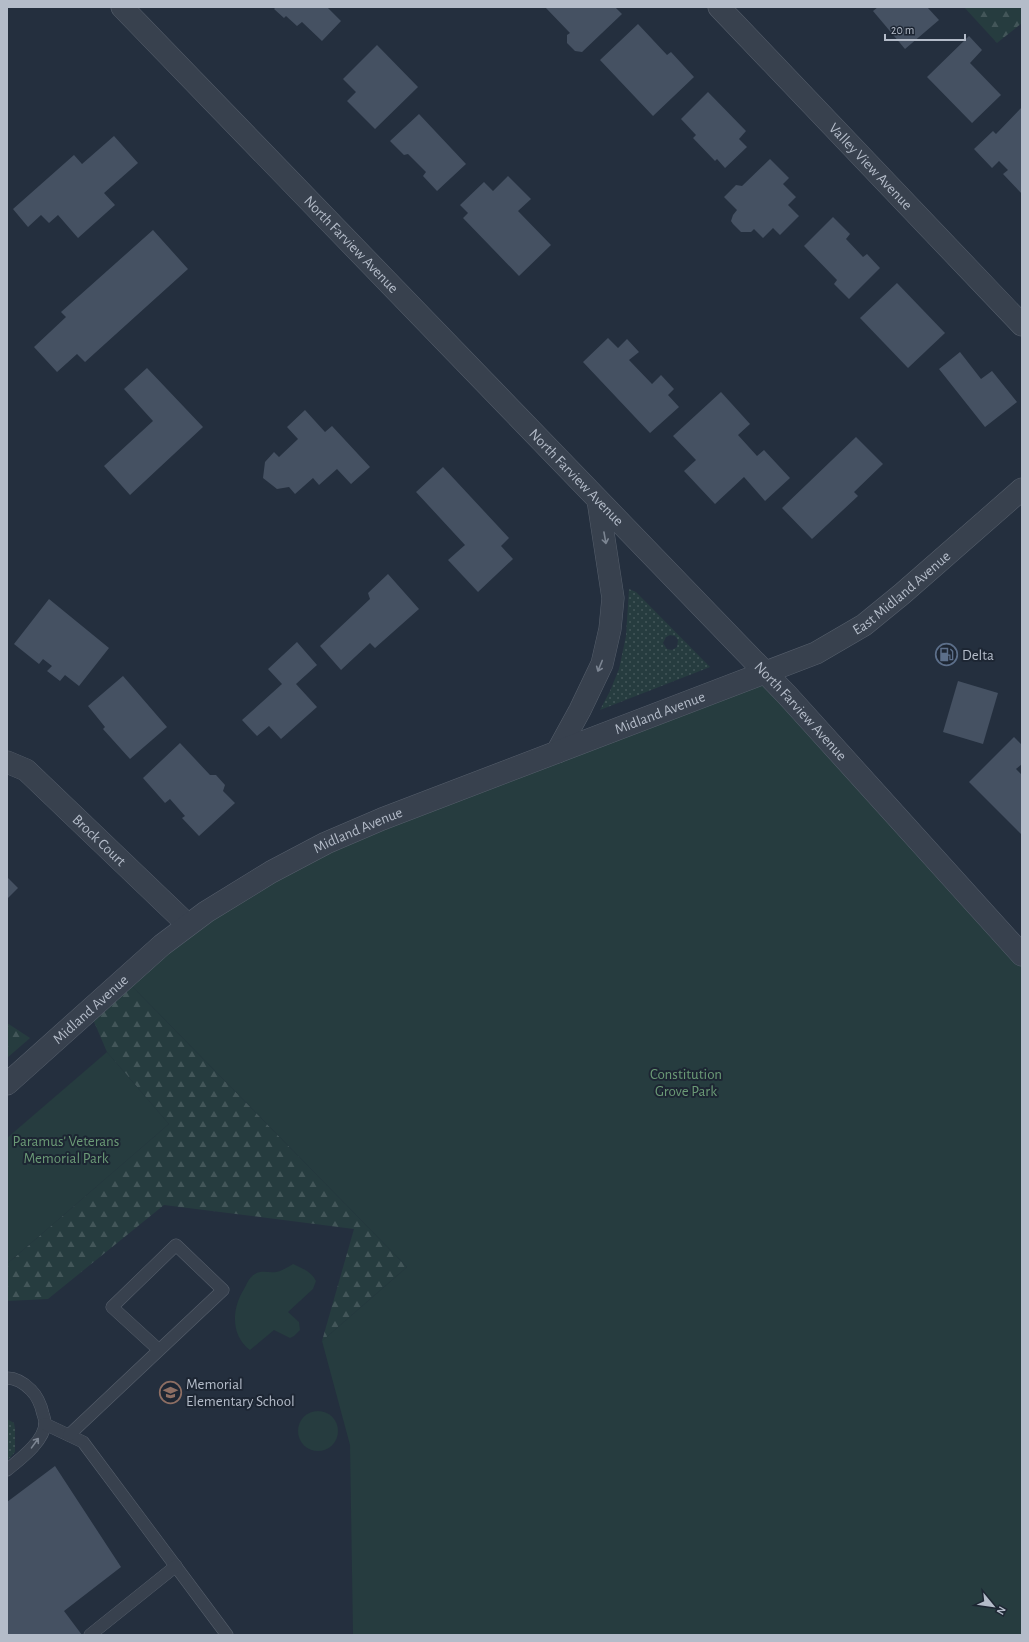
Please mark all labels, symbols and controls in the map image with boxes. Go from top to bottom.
scale bar [885,16,965,42]
text: 20 m [891,24,914,36]
street label: Valley View Avenue [826,120,915,213]
street label: North Farview Avenue [301,193,401,296]
street label: North Farview Avenue [526,426,626,529]
one-way arrow [601,532,609,545]
street label: East Midland Avenue [850,548,953,638]
fuel station icon: Delta [934,642,960,668]
place label: Delta [962,648,994,663]
street label: North Farview Avenue [751,659,849,764]
one-way arrow [596,660,603,672]
street label: Midland Avenue [613,689,707,737]
street label: Midland Avenue [311,805,405,856]
street label: Brock Court [69,812,129,869]
street label: Midland Avenue [50,972,131,1047]
park label: Constitution Grove Park [650,1067,722,1099]
park label: Paramus' Veterans Memorial Park [13,1134,119,1166]
place label: Memorial Elementary School [186,1377,295,1409]
school or university icon: Memorial Elementary School [158,1380,184,1406]
one-way arrow [31,1438,39,1449]
north arrow [973,1586,1013,1626]
text: N [995,1605,1008,1617]

